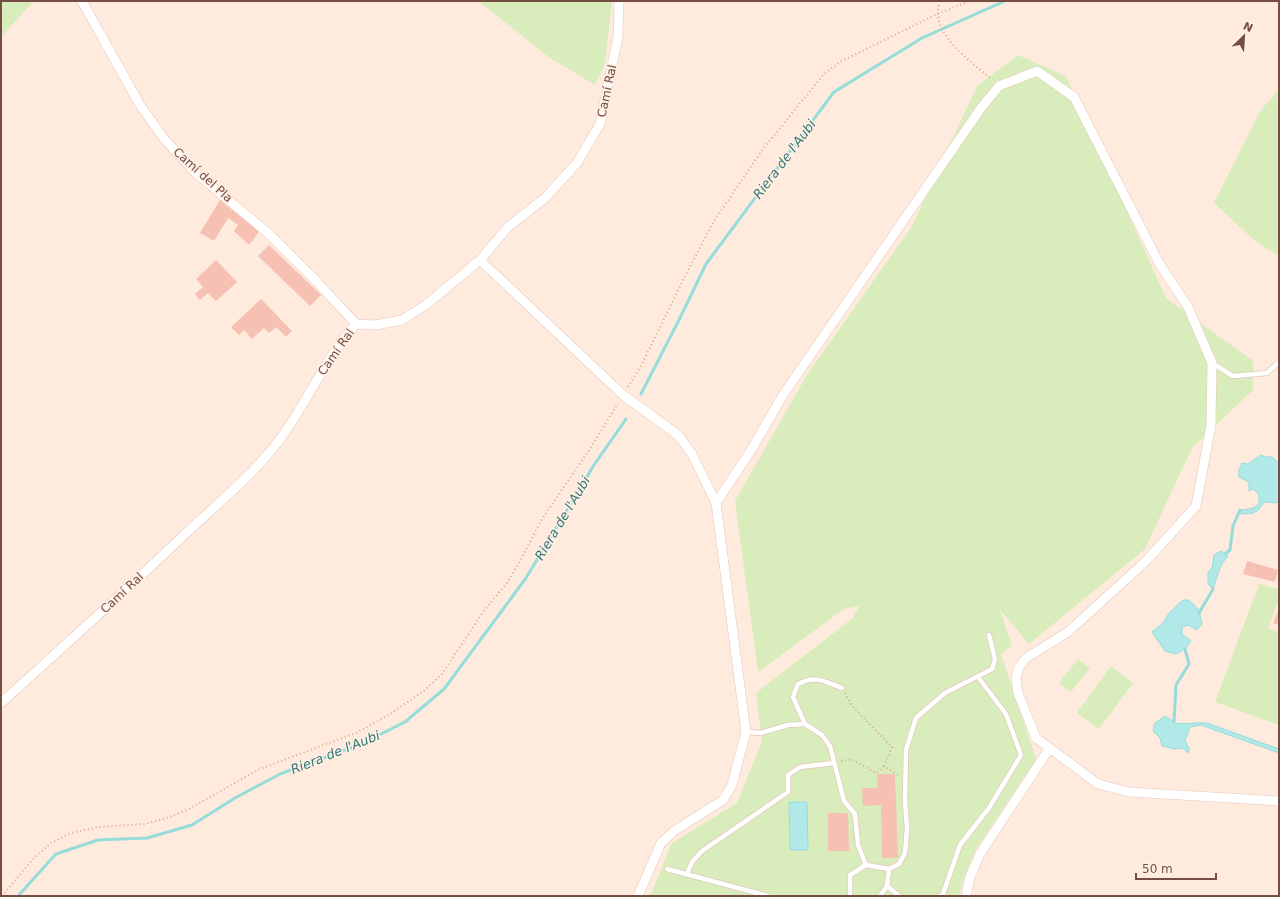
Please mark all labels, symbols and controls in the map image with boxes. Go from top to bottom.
north arrow [1224,16,1264,56]
text: N [1241,20,1255,35]
street label: Camí Ral [595,63,619,119]
water label: Riera de l'Aubi [750,117,819,202]
street label: Camí del Pla [171,145,235,205]
street label: Camí Ral [315,326,357,378]
water label: Riera de l'Aubi [532,473,593,563]
street label: Camí Ral [98,570,146,616]
water label: Riera de l'Aubi [288,728,382,777]
scale bar [1136,855,1216,881]
text: 50 m [1142,862,1173,876]

